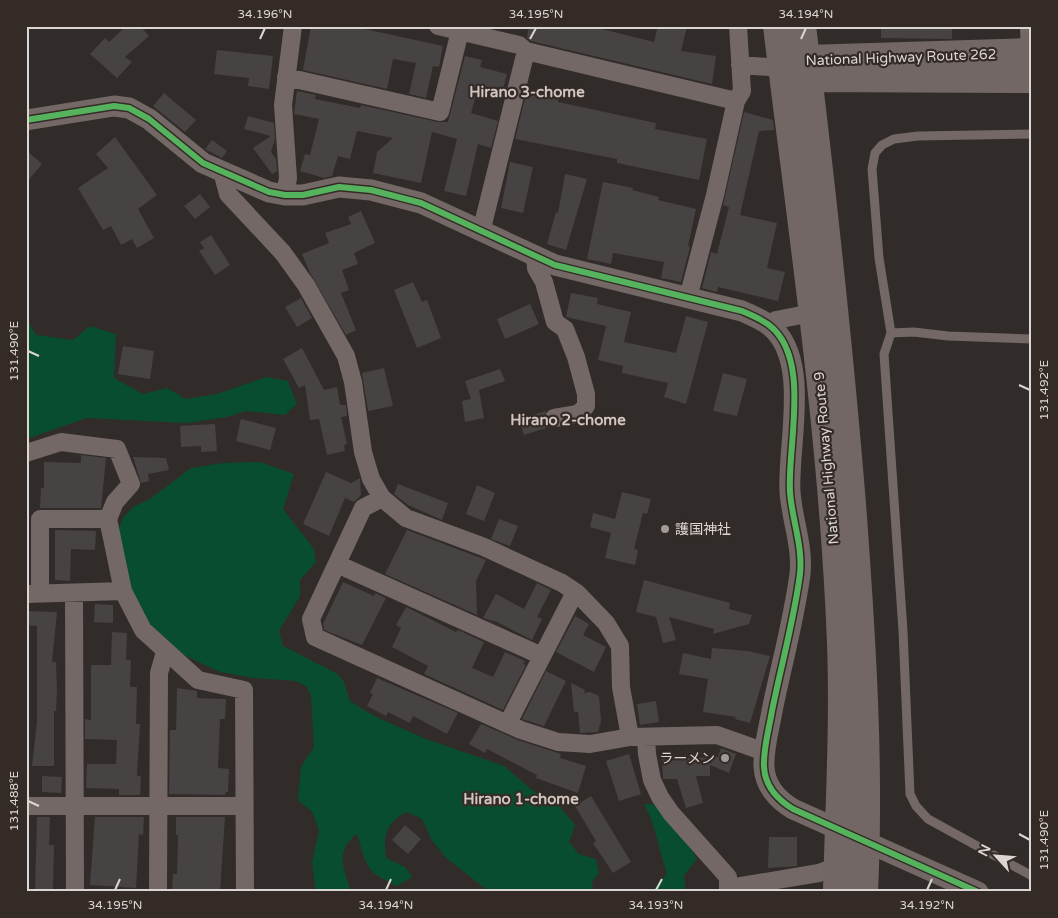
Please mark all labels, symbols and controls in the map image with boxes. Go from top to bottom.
text: 34.196°N [238,7,292,21]
text: 34.195°N [509,7,563,21]
text: 34.194°N [779,7,833,21]
street label: National Highway Route 262 [805,46,997,69]
district label: Hirano 3-chome [469,83,585,101]
text: 131.490°E [7,321,21,381]
text: 131.492°E [1037,360,1051,420]
street label: National Highway Route 9 [810,371,843,545]
district label: Hirano 2-chome [510,411,626,429]
place label: 護国神社 [675,521,731,538]
marker: 護国神社 [659,523,671,535]
place label: ラーメン [660,750,715,767]
marker: ラーメン [719,752,731,764]
text: 131.488°E [7,771,21,831]
district label: Hirano 1-chome [463,790,579,808]
text: 131.490°E [1037,810,1051,870]
north arrow [970,830,1020,880]
text: N [975,842,995,859]
text: 34.195°N [88,898,142,912]
text: 34.194°N [359,898,413,912]
text: 34.193°N [629,898,683,912]
text: 34.192°N [900,898,954,912]

